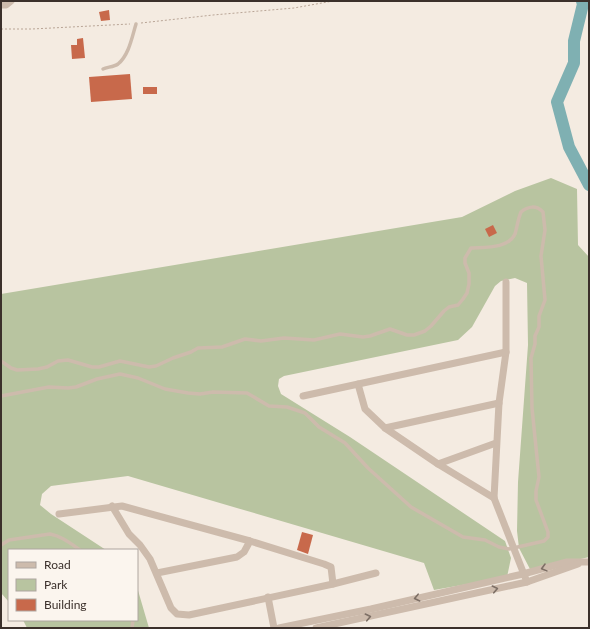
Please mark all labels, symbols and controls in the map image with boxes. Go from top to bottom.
legend [8,549,138,621]
text: Road [44,557,71,572]
one-way arrow [541,564,547,572]
text: Park [44,577,68,592]
one-way arrow [492,586,498,594]
one-way arrow [414,594,421,602]
text: Building [44,597,87,612]
one-way arrow [365,613,371,621]

